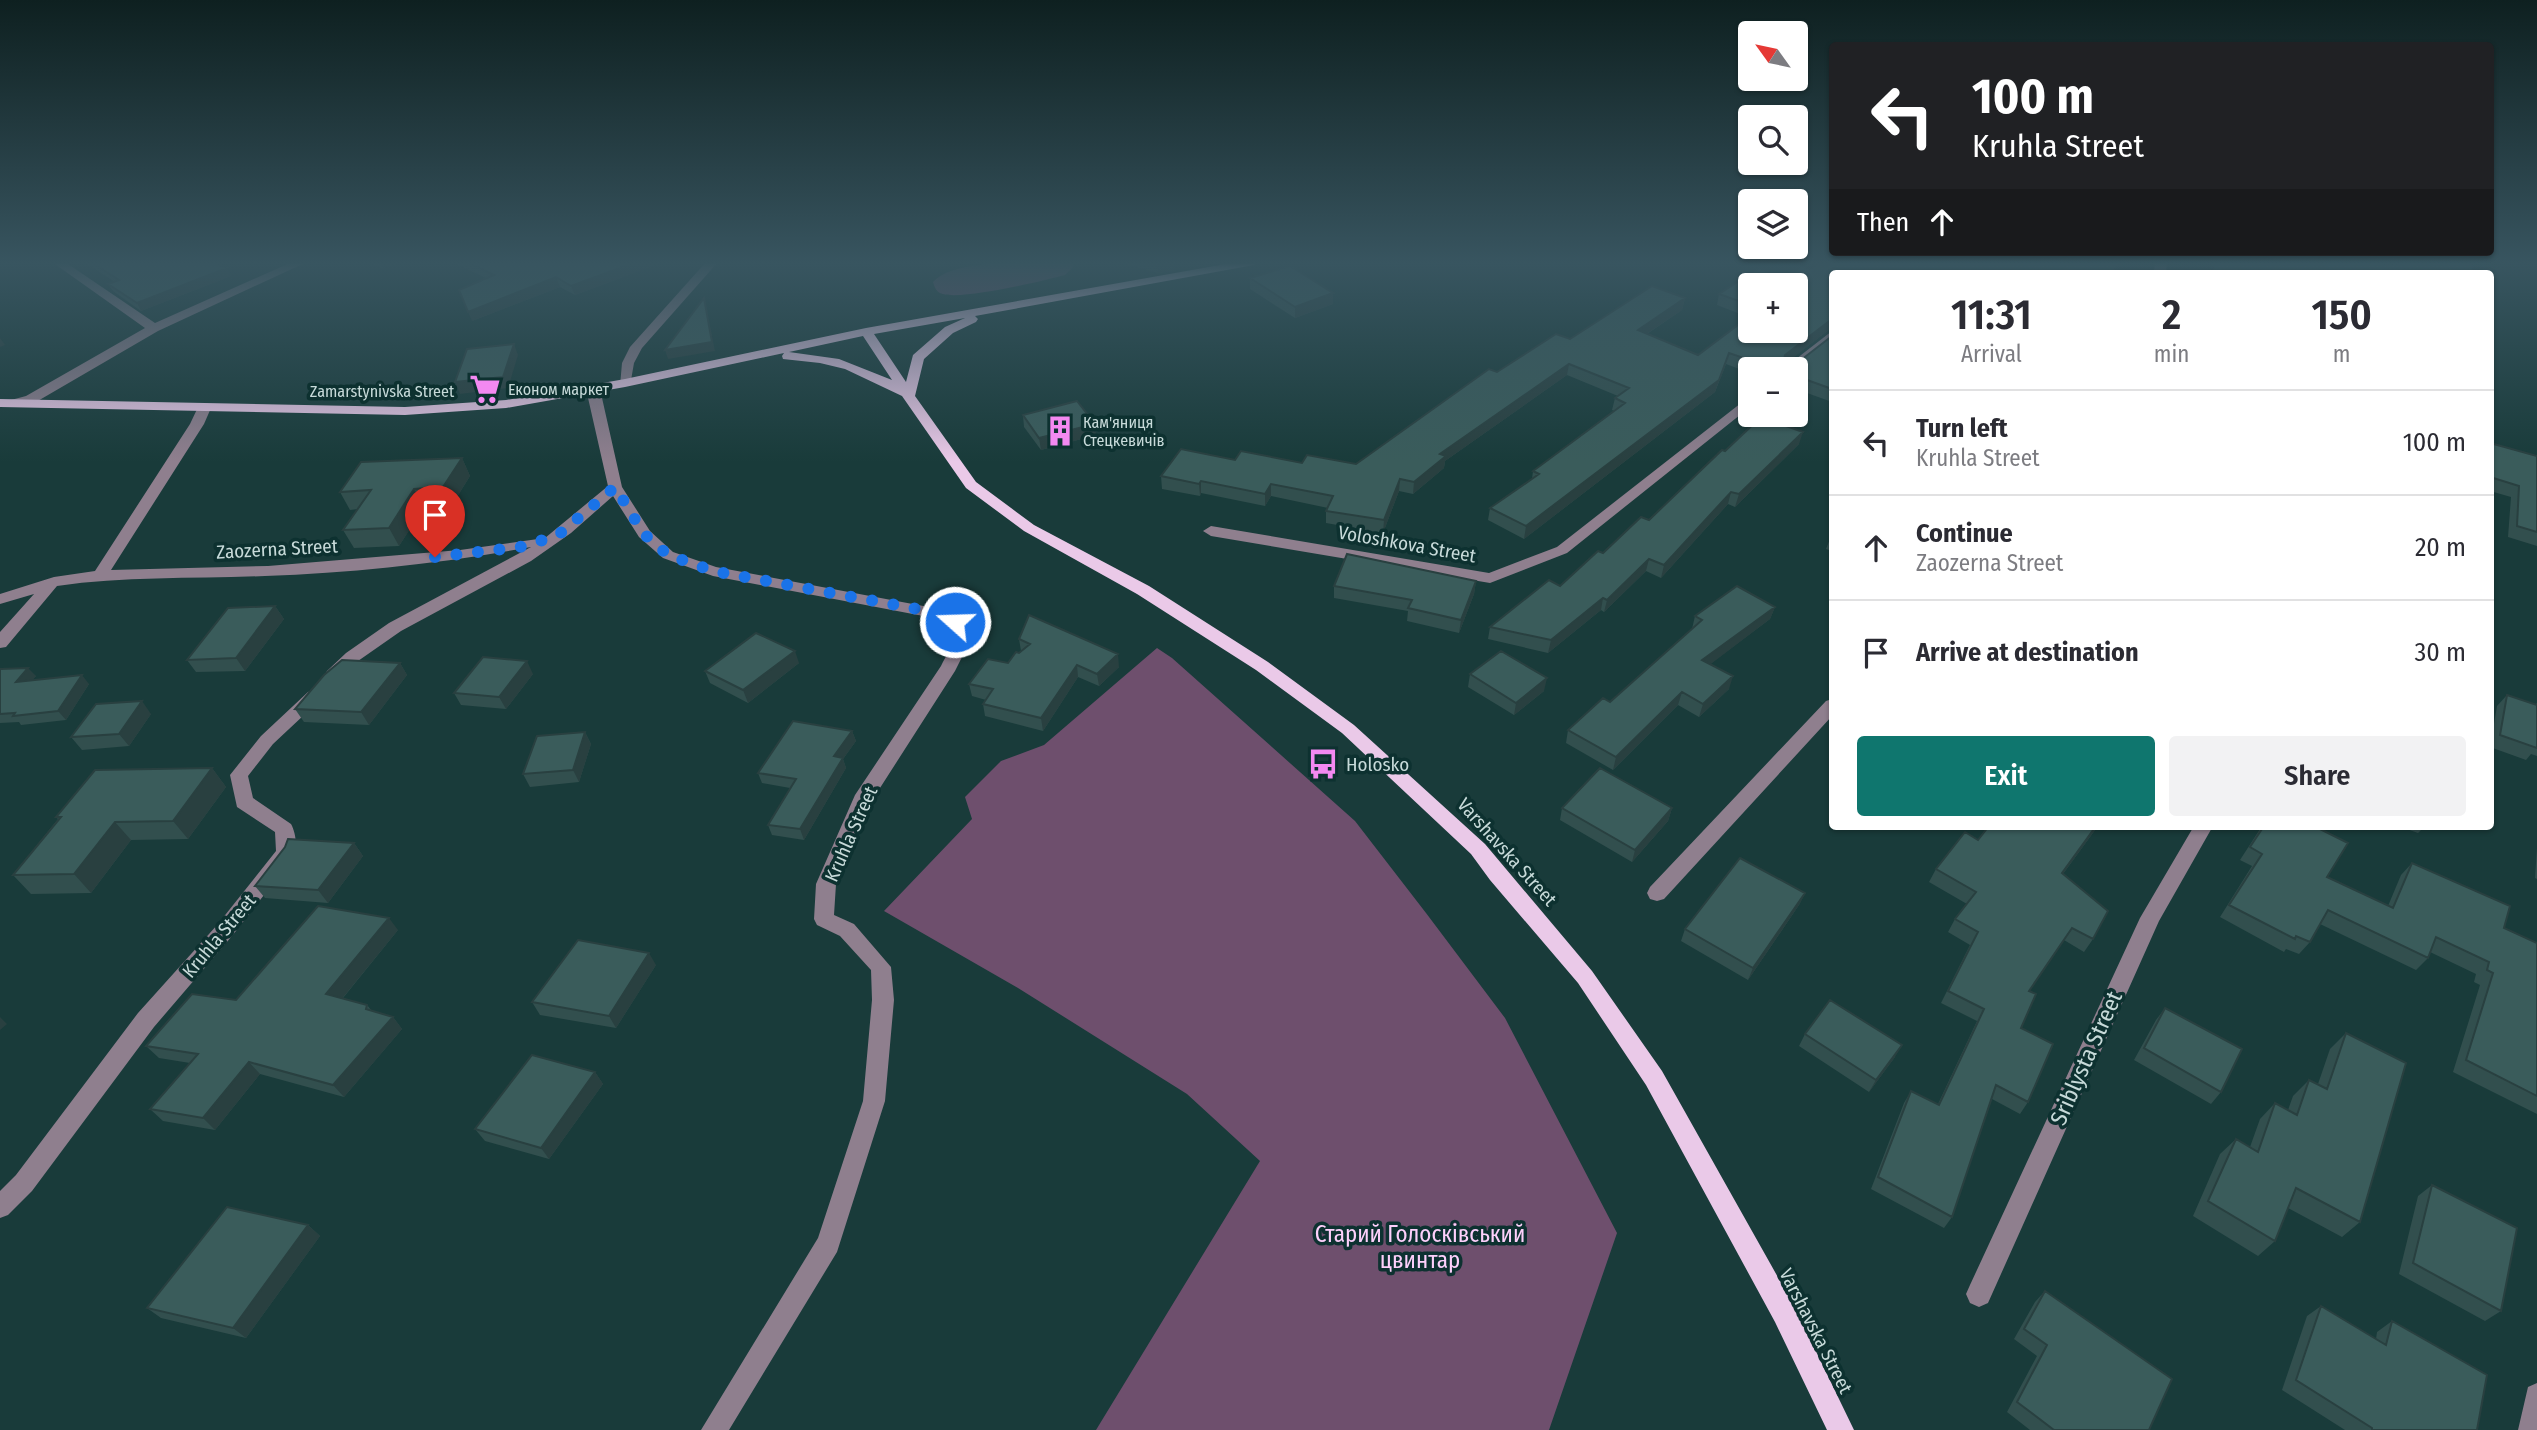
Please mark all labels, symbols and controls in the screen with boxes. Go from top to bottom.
north arrow [1738,21,1808,91]
map controls [1738,21,1808,427]
text: 100 m [1972,67,2094,126]
icon: left [1857,70,1948,161]
button: search [1738,105,1808,175]
text: Kruhla Street [1972,127,2144,165]
button: layers [1738,189,1808,259]
icon: ahead [1923,203,1961,241]
text: Then [1857,207,1909,238]
button: + [1738,273,1808,343]
text: 11:31 [1951,290,2032,340]
text: 2 [2162,290,2181,340]
text: 150 [2312,290,2372,340]
text: Arrival [1961,340,2022,368]
text: min [2154,340,2189,368]
text: m [2333,340,2351,368]
button: − [1738,357,1808,427]
supermarket icon: Економ маркет [468,372,502,406]
place label: Економ маркет [508,380,610,399]
street label: Zamarstynivska Street [310,382,455,401]
place label: Кам'яниця Стецкевичів [1083,413,1165,450]
text: Turn left [1916,413,2008,444]
building icon: Кам'яниця Стецкевичів [1043,414,1077,448]
icon: left [1857,424,1895,462]
text: 100 m [2403,427,2466,458]
text: Kruhla Street [1916,444,2040,472]
pin [405,485,465,557]
icon: arrive [416,496,454,534]
text: Continue [1916,518,2013,549]
street label: Voloshkova Street [1336,521,1478,568]
icon: ahead [1857,529,1895,567]
text: 20 m [2415,532,2466,563]
street label: Zaozerna Street [216,534,339,564]
text: Zaozerna Street [1916,549,2063,577]
position arrow [918,585,992,659]
icon: arrive [1857,634,1895,672]
text: Arrive at destination [1916,637,2139,668]
text: 30 m [2415,637,2466,668]
button: Exit [1857,736,2155,816]
button: Share [2169,736,2466,816]
bus stop icon: Holosko [1306,747,1340,781]
place label: Holosko [1346,753,1409,776]
street label: Kruhla Street [820,782,883,885]
street label: Varshavska Street [1453,793,1562,911]
street label: Kruhla Street [177,889,261,982]
street label: Sriblysta Street [2044,986,2128,1129]
park label: Старий Голосківський цвинтар [1315,1220,1525,1274]
street label: Varshavska Street [1775,1265,1858,1398]

